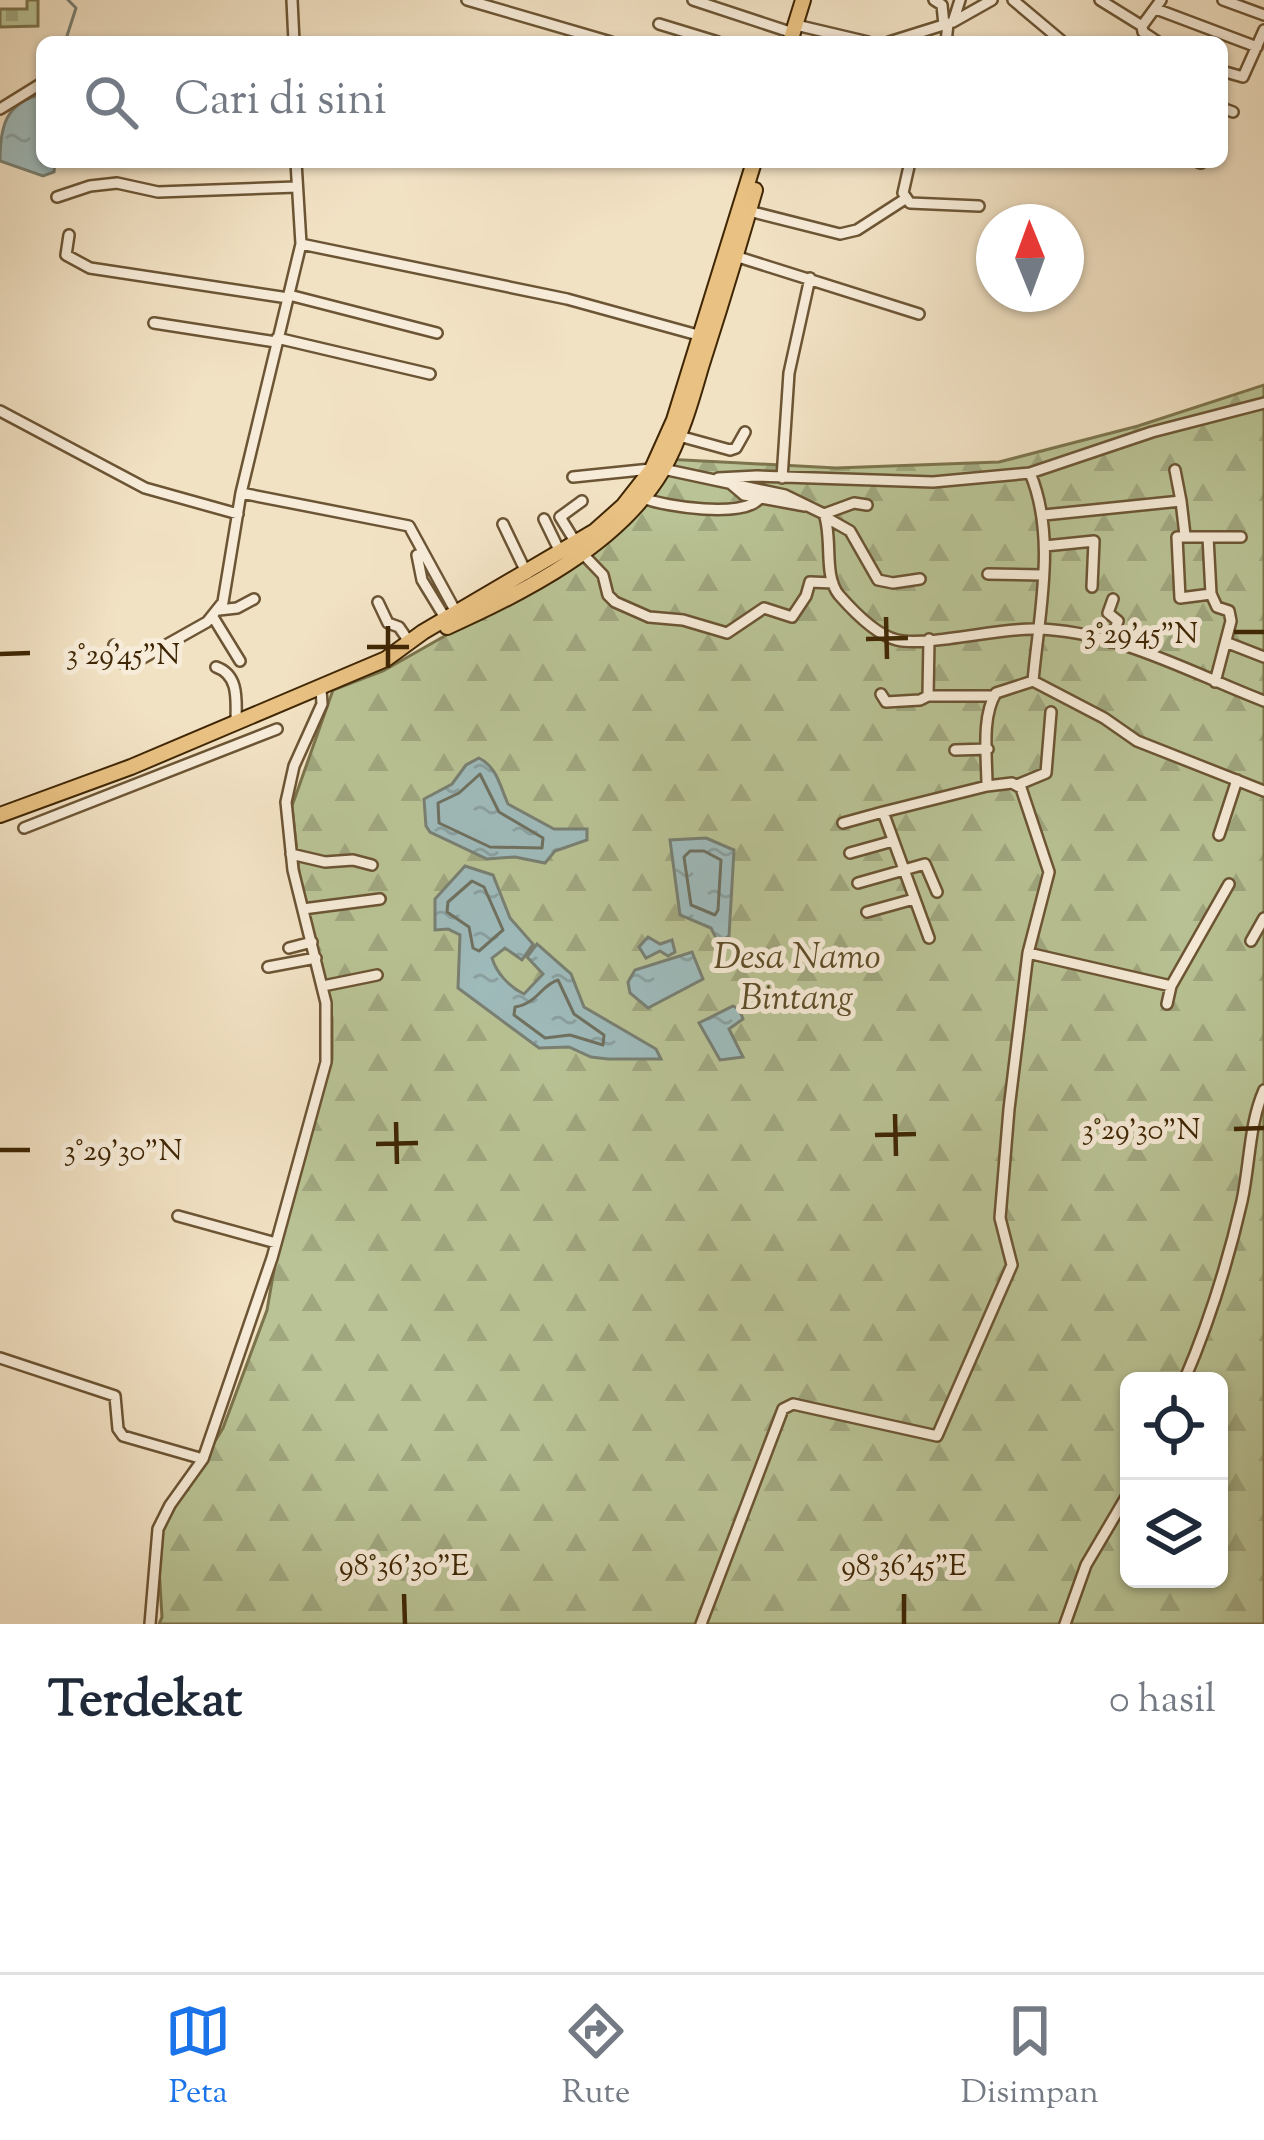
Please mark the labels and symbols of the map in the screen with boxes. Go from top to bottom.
north arrow [976,204,1084,312]
text: 3°29'45"N [1084,614,1198,657]
text: 3°29'45"N [66,635,180,678]
park label: Desa Namo Bintang [714,933,880,1026]
text: 3°29'30"N [1082,1110,1200,1153]
text: 3°29'30"N [64,1131,182,1174]
text: 98°36'30"E [339,1546,469,1589]
text: 98°36'45"E [841,1546,967,1589]

